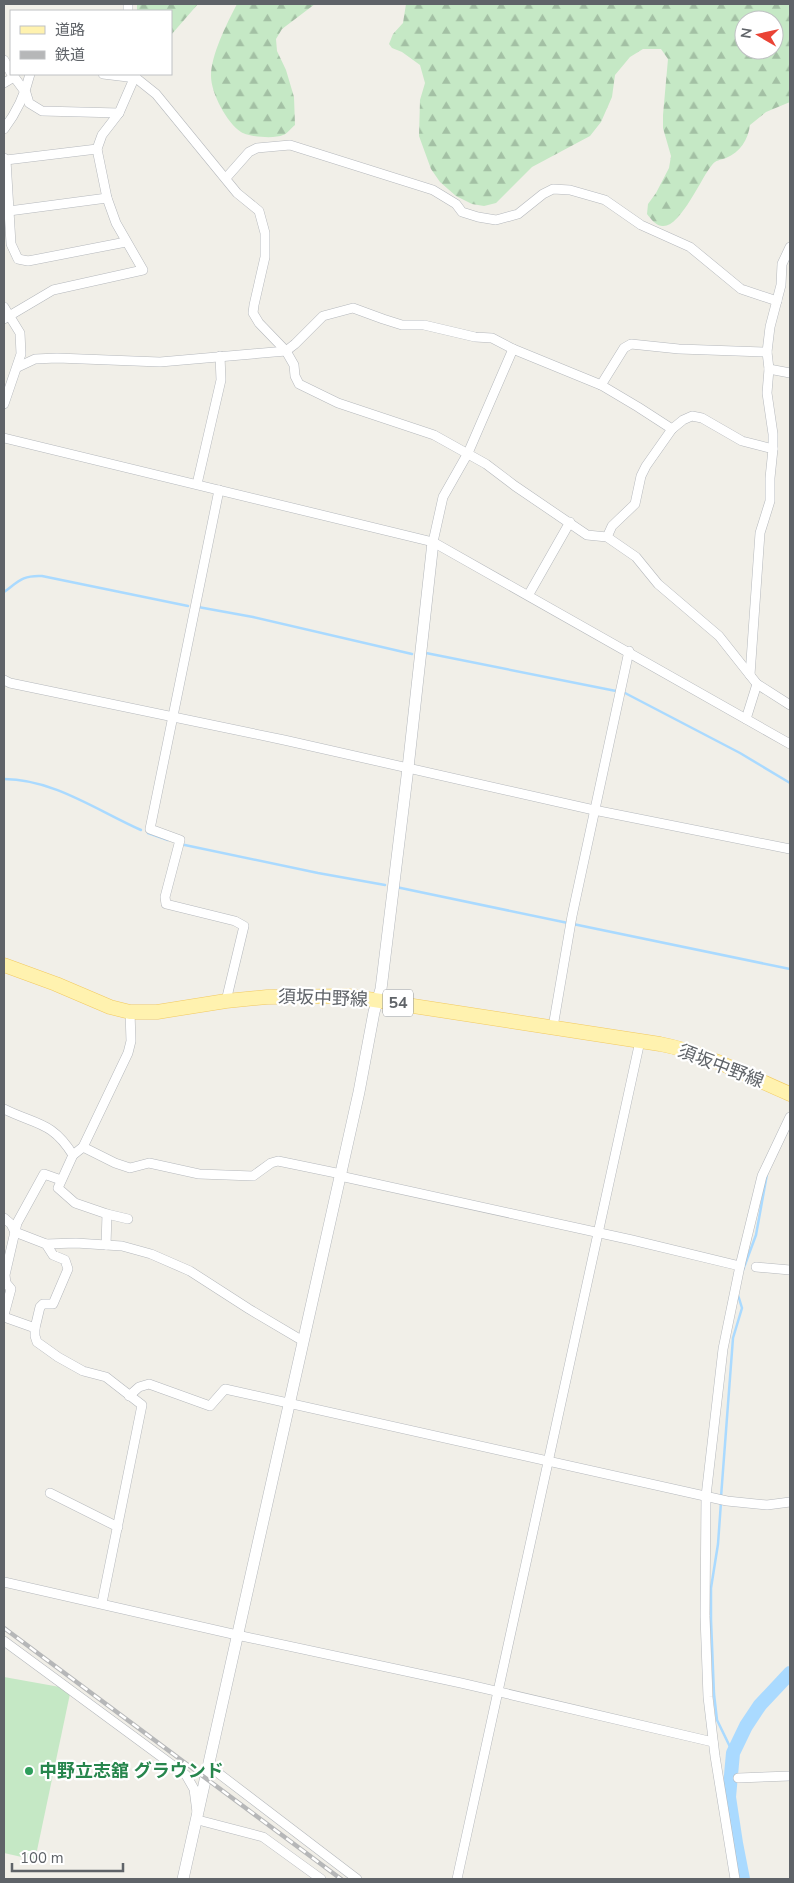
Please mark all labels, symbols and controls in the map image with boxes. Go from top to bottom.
legend [10,10,172,75]
north arrow [734,10,784,60]
text: 道路 [55,20,85,40]
text: N [736,26,757,40]
text: 鉄道 [55,45,85,65]
street label: 須坂中野線 [278,984,368,1012]
road number: 54 [383,990,413,1016]
street label: 須坂中野線 [675,1039,767,1093]
place label: 中野立志舘 グラウンド [39,1759,224,1783]
marker: 中野立志舘 グラウンド [23,1765,35,1777]
scale bar [12,1840,124,1872]
text: 100 m [20,1848,64,1868]

